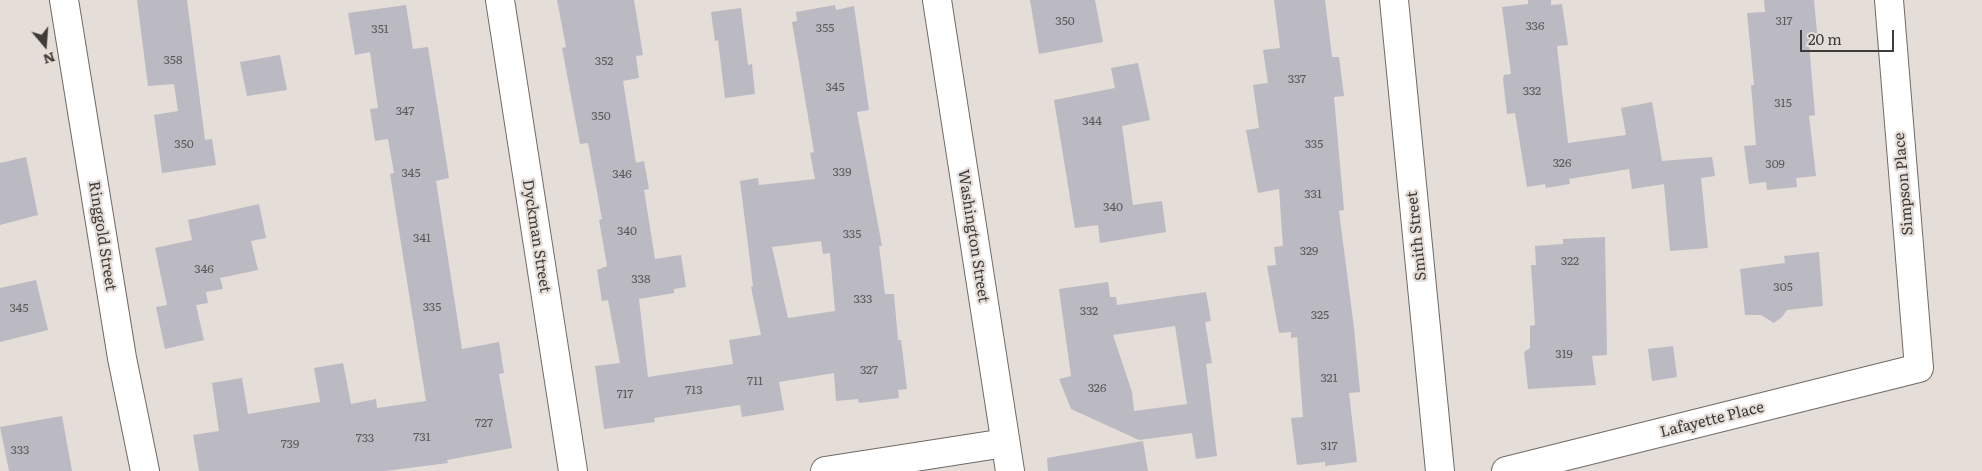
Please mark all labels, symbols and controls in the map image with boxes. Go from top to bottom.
house number: 350 [1055,14,1075,28]
house number: 317 [1775,14,1793,28]
house number: 336 [1525,19,1545,33]
north arrow [20,20,70,70]
scale bar [1802,20,1896,52]
house number: 355 [816,21,834,35]
house number: 351 [371,22,389,36]
text: 20 m [1808,27,1842,50]
text: N [41,48,58,71]
house number: 358 [163,53,183,67]
house number: 352 [595,54,613,68]
house number: 337 [1288,72,1306,86]
house number: 345 [825,80,845,94]
house number: 332 [1523,84,1541,98]
house number: 315 [1774,96,1792,110]
house number: 347 [396,104,414,118]
house number: 350 [591,109,611,123]
house number: 344 [1082,114,1102,128]
street label: Simpson Place [1891,132,1917,236]
house number: 350 [174,137,194,151]
house number: 335 [1305,137,1323,151]
house number: 326 [1553,156,1571,170]
house number: 309 [1765,157,1785,171]
house number: 339 [833,165,851,179]
house number: 345 [401,166,421,180]
house number: 346 [612,167,632,181]
street label: Washington Street [954,168,992,304]
street label: Dyckman Street [518,178,554,294]
street label: Ringgold Street [84,180,120,292]
house number: 331 [1304,187,1322,201]
street label: Smith Street [1403,190,1431,282]
house number: 340 [1103,200,1123,214]
house number: 340 [617,224,637,238]
house number: 335 [843,227,861,241]
house number: 341 [413,231,431,245]
house number: 329 [1300,244,1318,258]
house number: 322 [1561,254,1579,268]
house number: 346 [194,262,214,276]
house number: 338 [631,272,651,286]
house number: 305 [1773,280,1793,294]
house number: 333 [854,292,872,306]
house number: 335 [423,300,441,314]
house number: 345 [9,301,29,315]
house number: 332 [1080,304,1098,318]
house number: 325 [1311,308,1329,322]
house number: 319 [1555,347,1573,361]
house number: 327 [860,363,878,377]
house number: 321 [1320,371,1338,385]
house number: 711 [747,374,763,388]
house number: 326 [1088,381,1106,395]
house number: 713 [685,383,703,397]
house number: 717 [617,387,633,401]
street label: Lafayette Place [1658,398,1766,442]
house number: 727 [475,416,493,430]
house number: 731 [413,430,431,444]
house number: 733 [356,431,374,445]
house number: 739 [281,437,299,451]
house number: 317 [1320,439,1338,453]
house number: 333 [11,443,29,457]

